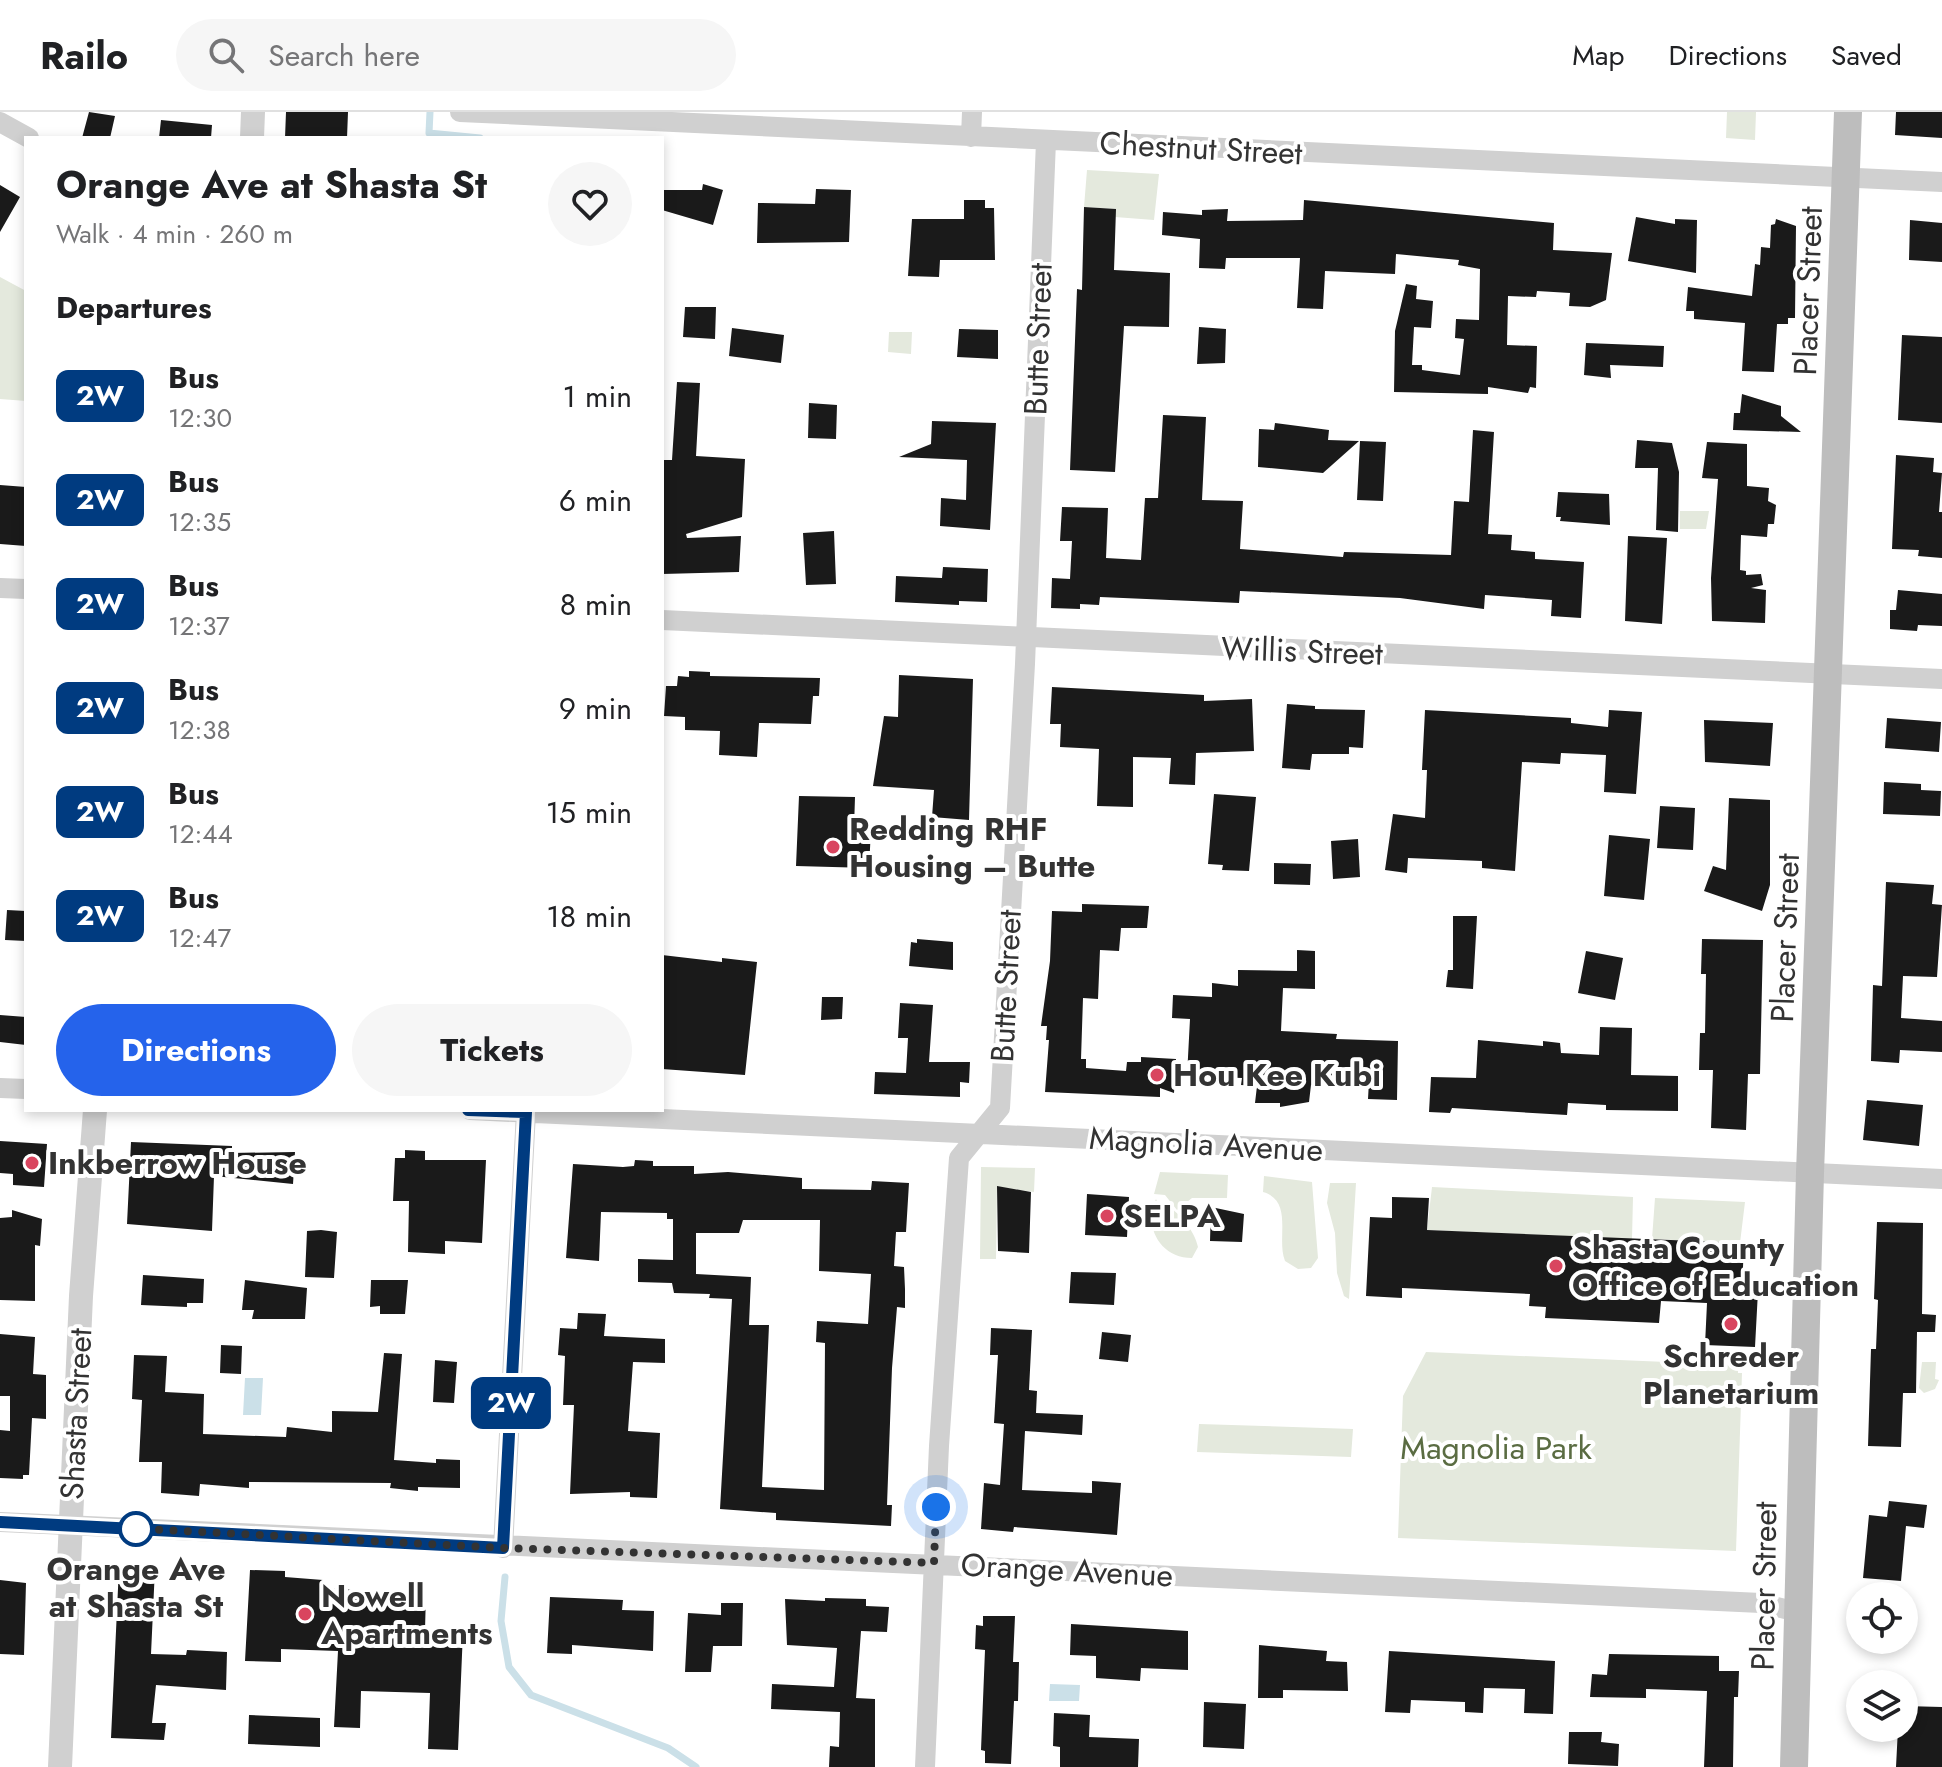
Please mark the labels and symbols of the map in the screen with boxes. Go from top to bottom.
street label: Chestnut Street [1098,120,1304,176]
street label: Placer Street [1782,205,1834,376]
street label: Butte Street [1012,262,1064,416]
street label: Willis Street [1220,625,1384,677]
place label: Redding RHF Housing – Butte [849,806,1095,889]
marker: Redding RHF Housing – Butte [824,838,842,856]
street label: Placer Street [1759,852,1811,1023]
street label: Butte Street [979,908,1033,1063]
place label: Hou Kee Kubi [1173,1052,1381,1098]
marker: Hou Kee Kubi [1148,1066,1166,1084]
street label: Magnolia Avenue [1088,1115,1324,1173]
place label: Inkberrow House [48,1140,307,1186]
marker: Inkberrow House [23,1154,41,1172]
place label: SELPA [1123,1193,1221,1239]
marker: SELPA [1098,1207,1116,1225]
place label: Shasta County Office of Education [1572,1225,1859,1308]
marker: Shasta County Office of Education [1547,1257,1565,1275]
marker: Schreder Planetarium [1722,1315,1740,1333]
street label: Shasta Street [49,1327,103,1501]
place label: Schreder Planetarium [1643,1333,1819,1416]
line badge: 2W [475,1377,547,1429]
park label: Magnolia Park [1400,1425,1593,1471]
your location [916,1487,956,1527]
street label: Placer Street [1740,1501,1788,1671]
marker: Orange Ave at Shasta St [119,1512,153,1546]
street label: Orange Avenue [960,1541,1174,1599]
place label: Orange Ave at Shasta St [46,1546,226,1629]
place label: Nowell Apartments [320,1573,493,1656]
marker: Nowell Apartments [296,1605,314,1623]

